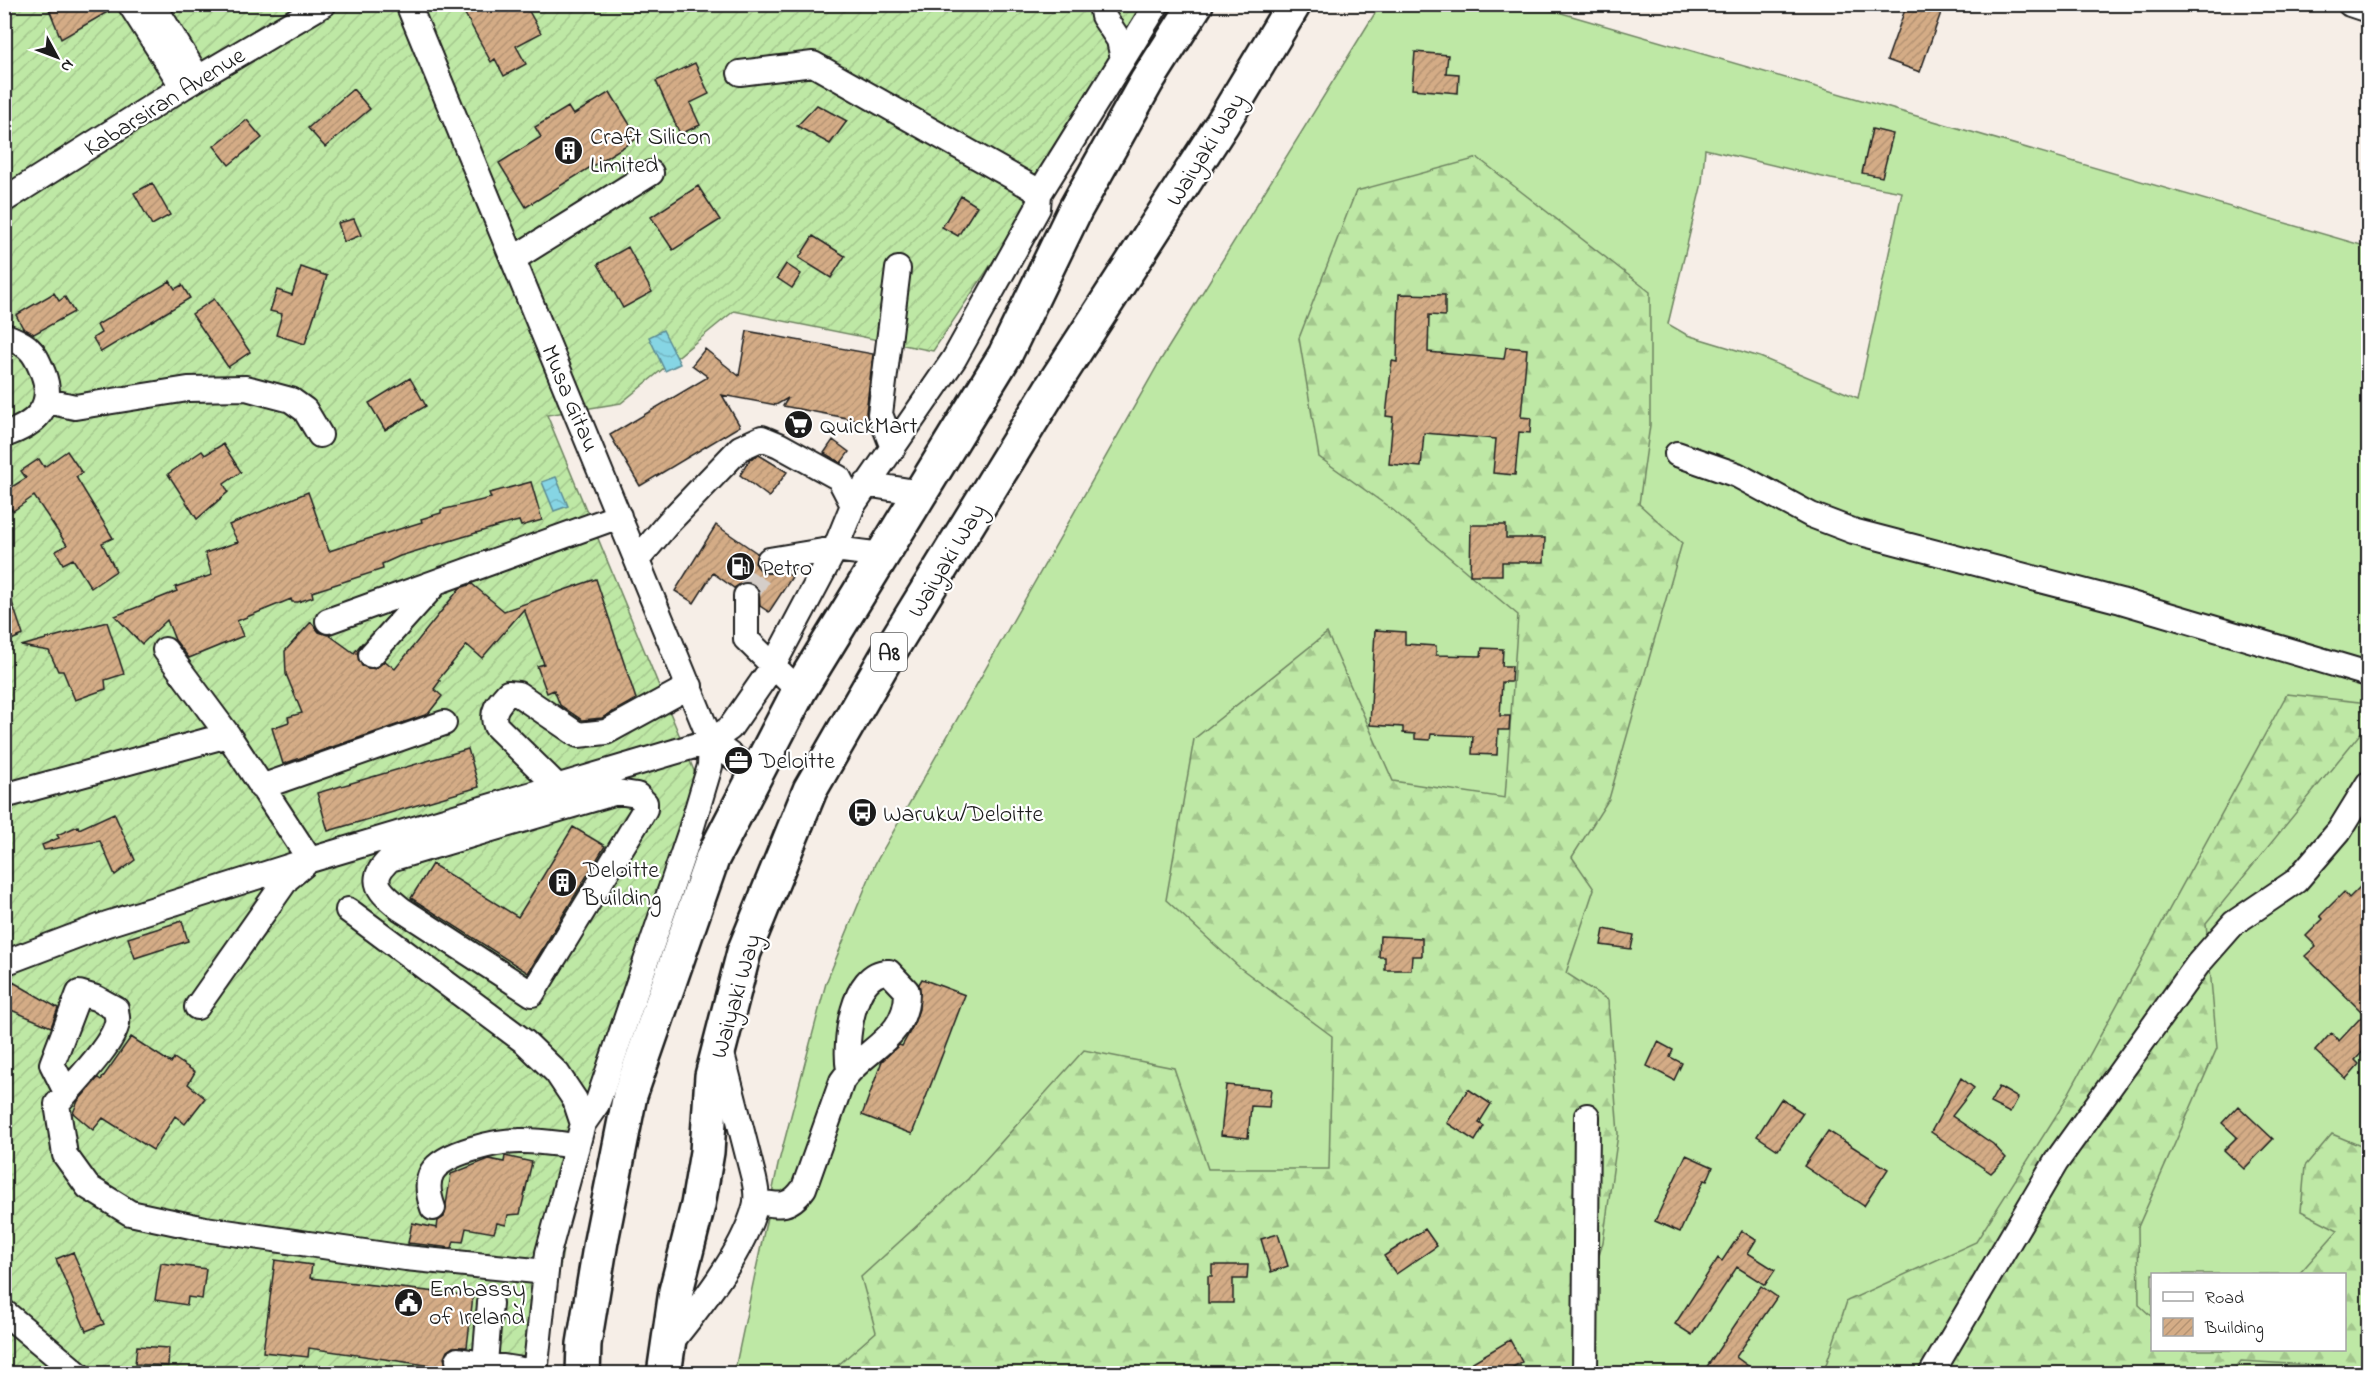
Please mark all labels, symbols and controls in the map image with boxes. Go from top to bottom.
north arrow [27,27,87,87]
street label: Kabarsiran Avenue [78,39,253,167]
text: N [54,54,79,78]
street label: Waiyaki Way [1158,87,1257,214]
place label: Craft Silicon Limited [590,121,711,184]
building icon: Craft Silicon Limited [553,134,585,166]
street label: Musa Gitau [530,340,607,458]
supermarket icon: QuickMart [783,409,815,441]
place label: QuickMart [820,410,918,445]
street label: Waiyaki Way [900,497,997,626]
fuel station icon: Petro [724,551,756,583]
place label: Petro [761,552,812,587]
road number: A8 [871,633,907,671]
office icon: Deloitte [722,744,754,776]
place label: Deloitte [758,745,835,780]
bus stop icon: Waruku/Deloitte [846,797,878,829]
place label: Waruku/Deloitte [883,798,1044,833]
place label: Deloitte Building [582,854,662,917]
building icon: Deloitte Building [546,867,578,899]
street label: Waiyaki Way [703,930,773,1063]
place label: Embassy of Ireland [429,1273,526,1336]
legend [2151,1273,2346,1351]
public building icon: Embassy of Ireland [392,1286,424,1318]
text: Road [2205,1286,2244,1312]
text: Building [2204,1316,2264,1343]

